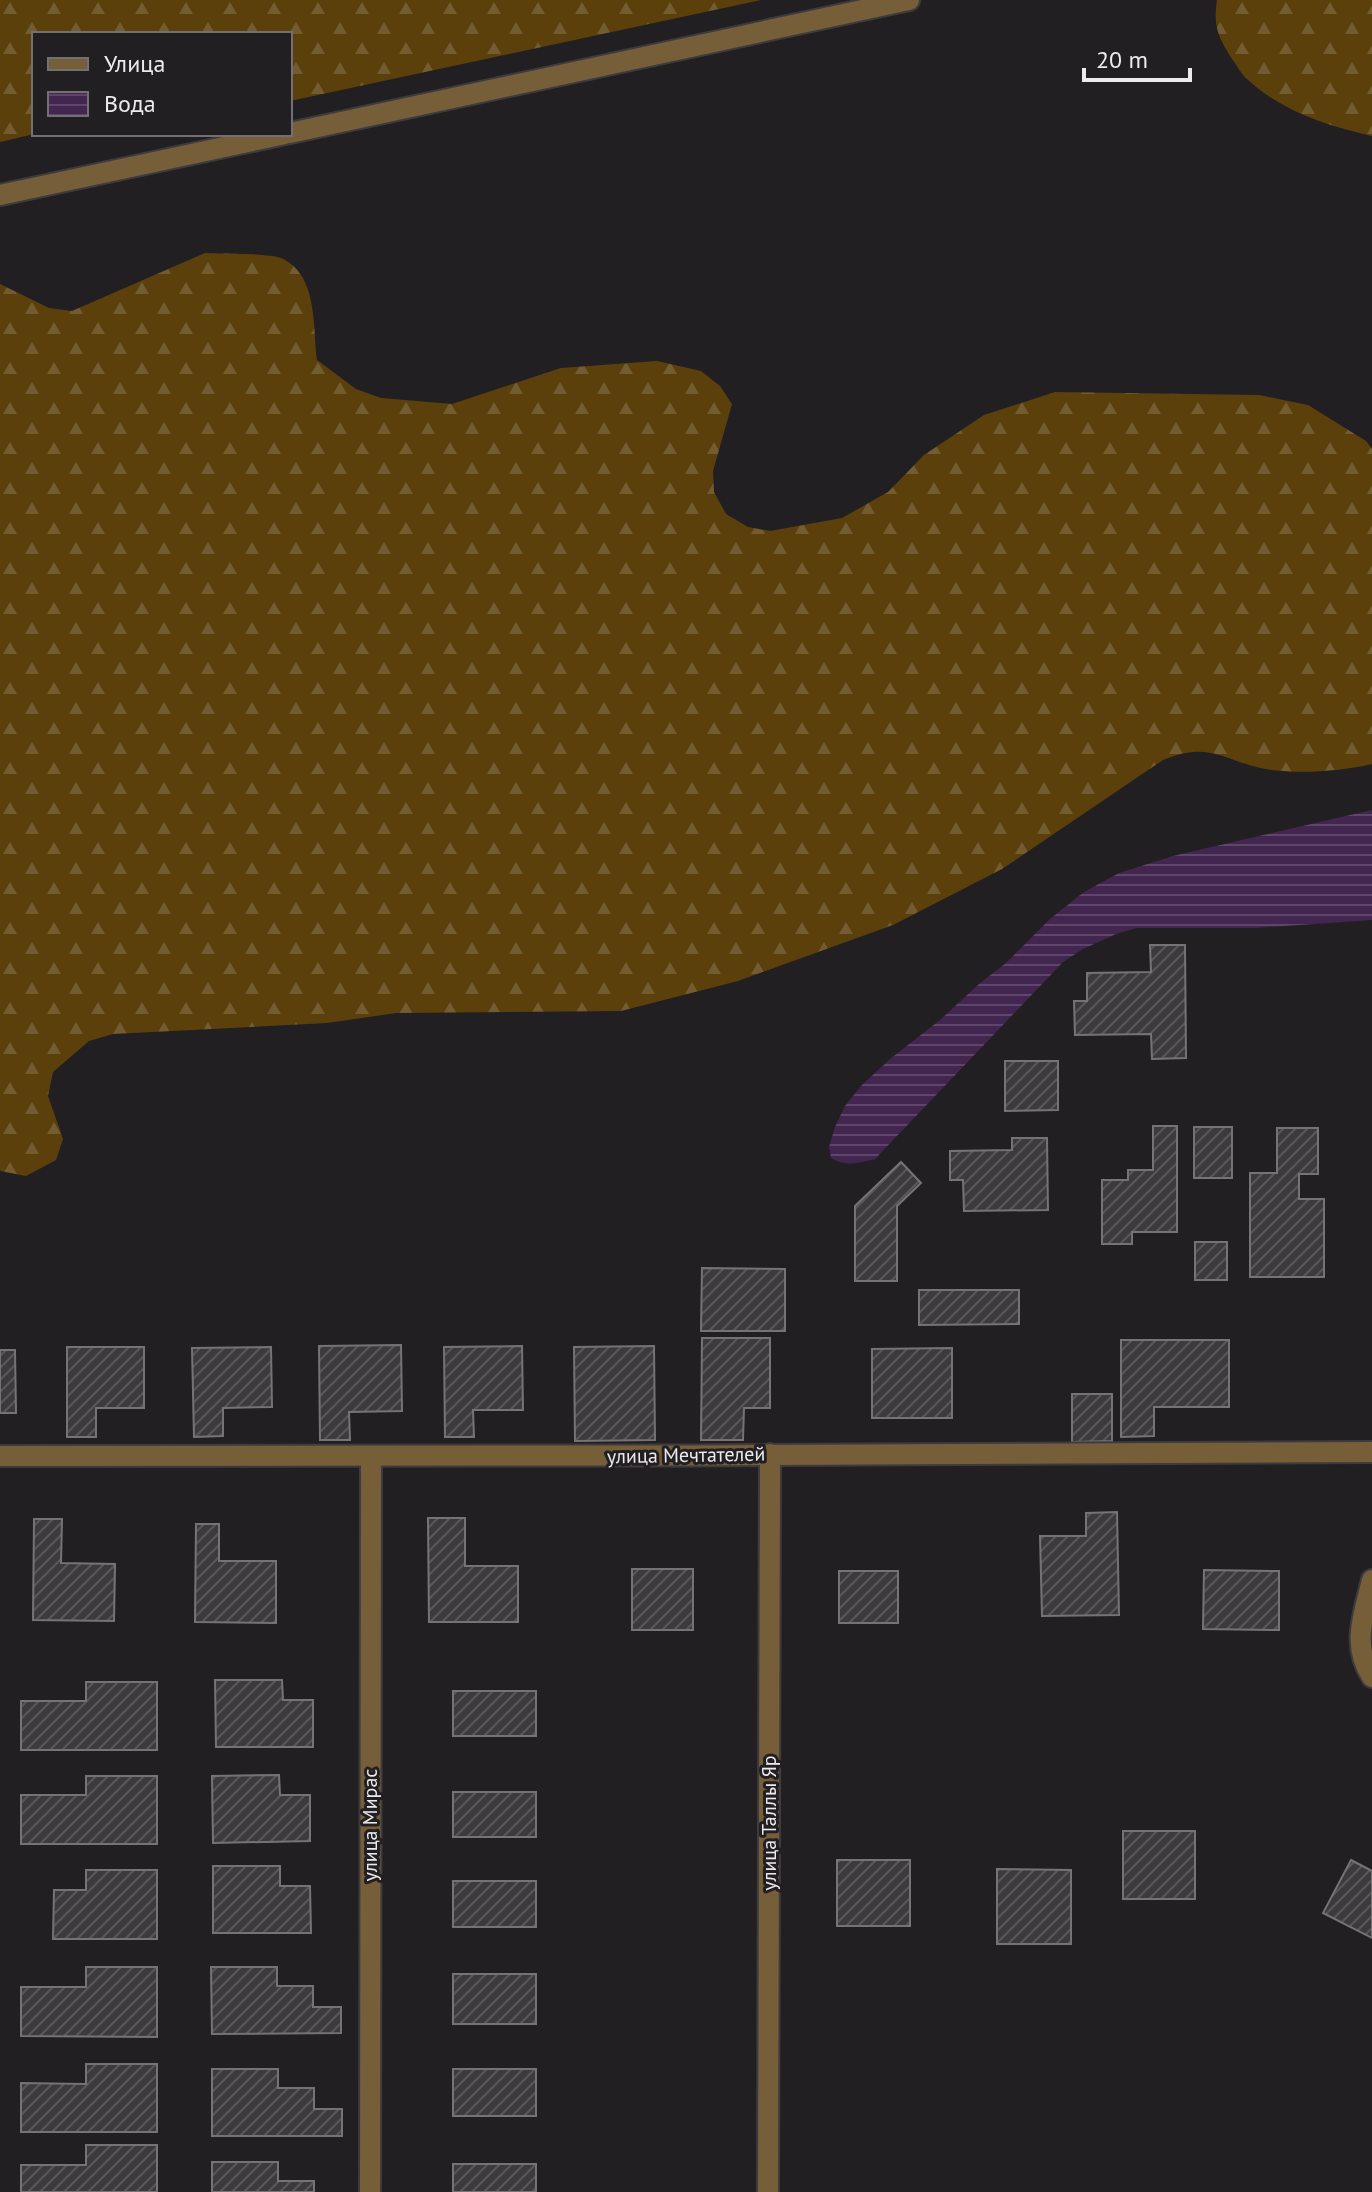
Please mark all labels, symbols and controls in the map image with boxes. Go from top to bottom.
legend [32,32,292,136]
scale bar [1084,32,1190,82]
text: 20 m [1096,44,1148,75]
text: Улица [104,48,165,79]
text: Вода [104,88,156,119]
street label: улица Мечтателей [607,1441,765,1469]
street label: улица Таллы Яр [756,1755,782,1891]
street label: улица Мирас [357,1769,383,1881]

